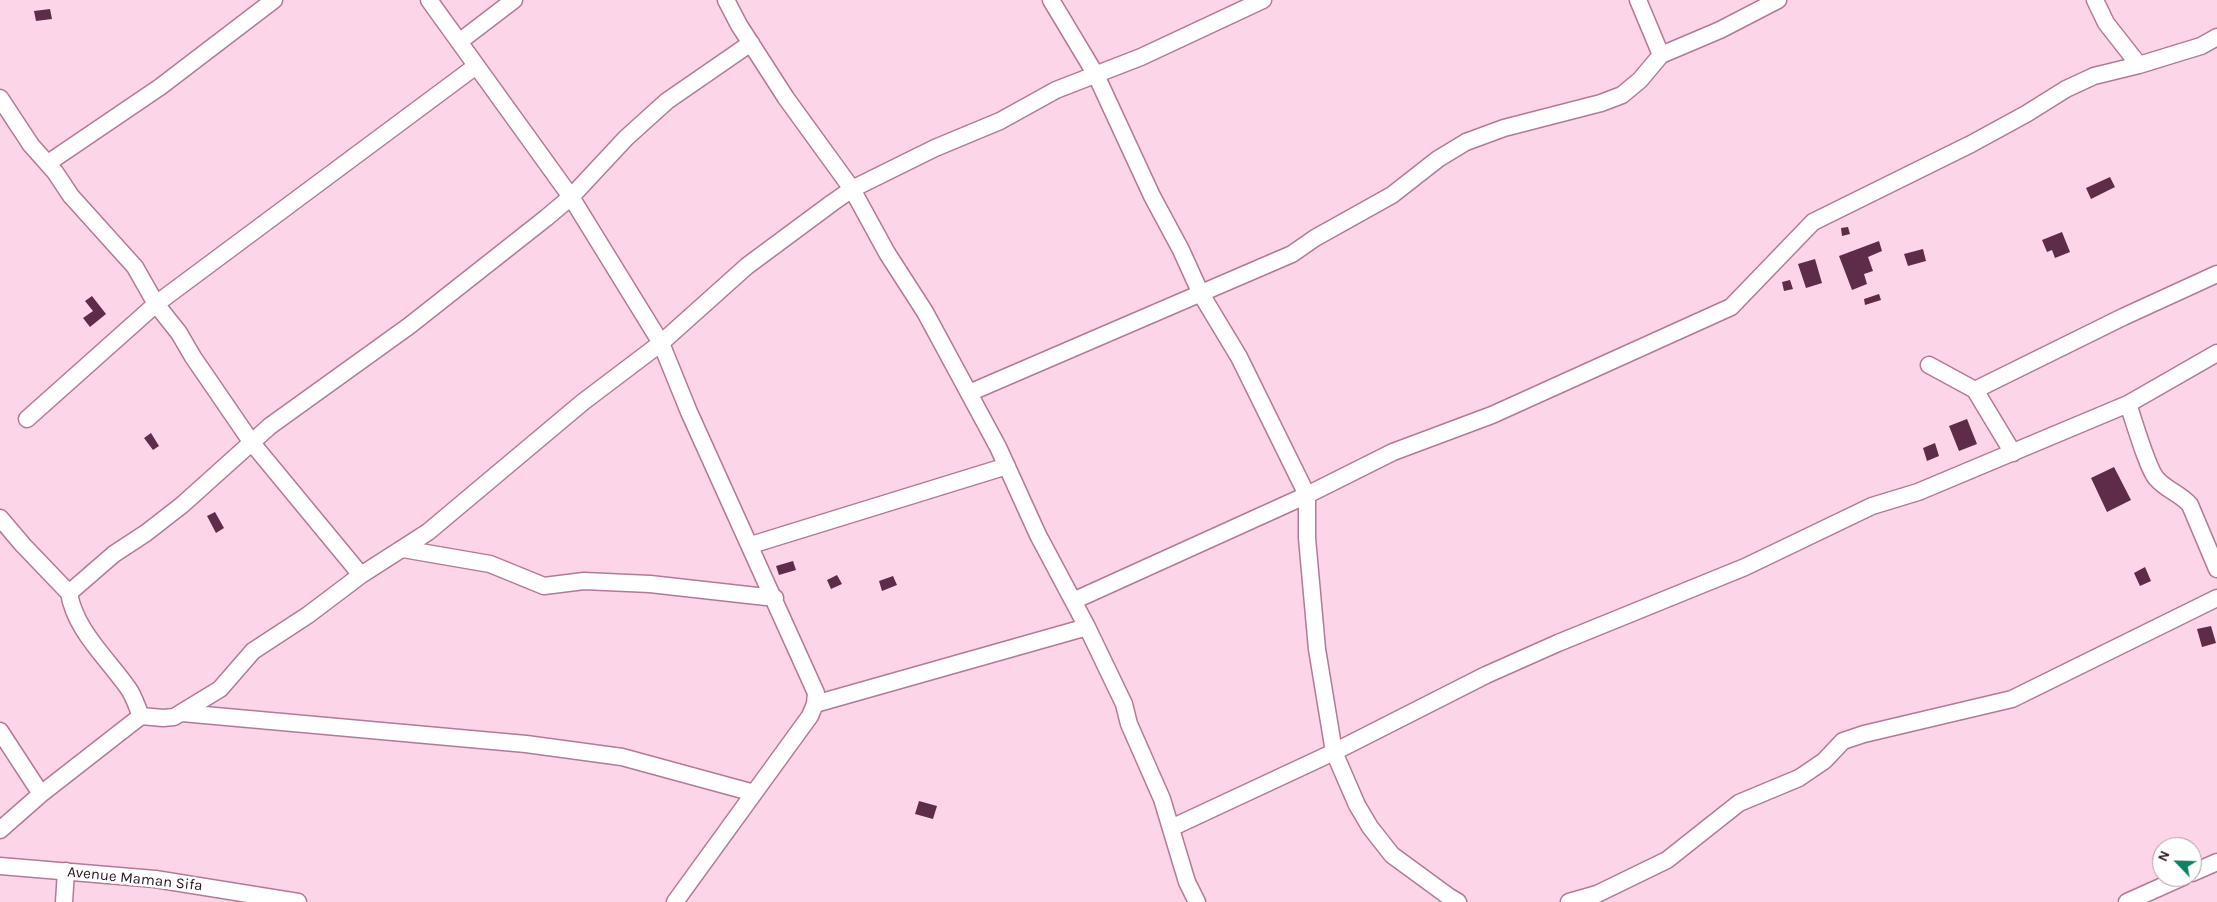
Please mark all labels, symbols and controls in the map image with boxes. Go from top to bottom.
north arrow [2152,837,2202,887]
text: N [2154,848,2174,864]
street label: Avenue Maman Sifa [67,863,203,895]

